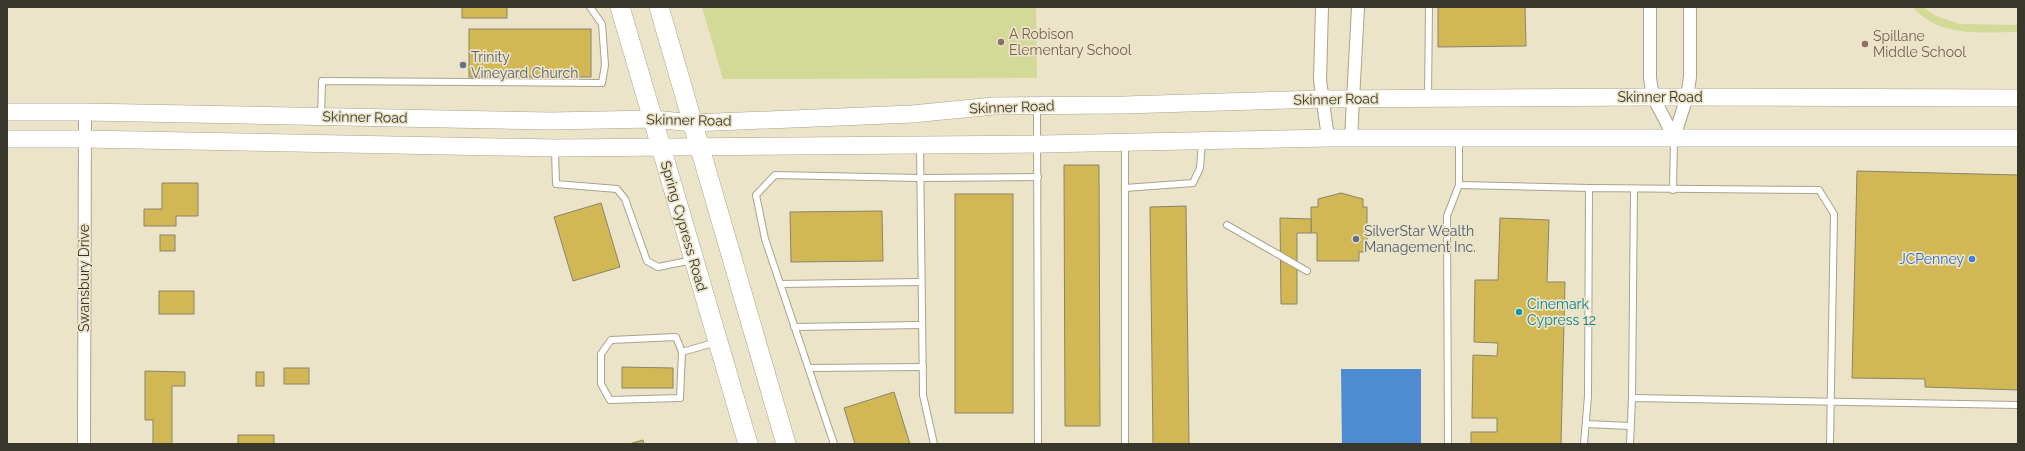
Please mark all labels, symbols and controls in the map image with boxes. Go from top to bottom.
place label: A Robison Elementary School [1009,26,1132,58]
place label: Spillane Middle School [1873,28,1966,60]
marker: A Robison Elementary School [996,37,1006,47]
marker: Spillane Middle School [1860,39,1870,49]
place label: Trinity Vineyard Church [471,49,578,81]
marker: Trinity Vineyard Church [458,60,468,70]
street label: Skinner Road [1617,89,1703,105]
street label: Skinner Road [1293,90,1379,108]
street label: Skinner Road [969,98,1055,116]
street label: Skinner Road [322,108,408,126]
street label: Skinner Road [646,111,732,129]
street label: Spring Cypress Road [658,159,710,293]
place label: SilverStar Wealth Management Inc. [1364,223,1476,255]
street label: Swansbury Drive [76,224,92,332]
marker: SilverStar Wealth Management Inc. [1351,234,1361,244]
place label: JCPenney [1899,251,1964,267]
marker: JCPenney [1967,254,1977,264]
place label: Cinemark Cypress 12 [1527,296,1596,328]
marker: Cinemark Cypress 12 [1514,307,1524,317]

